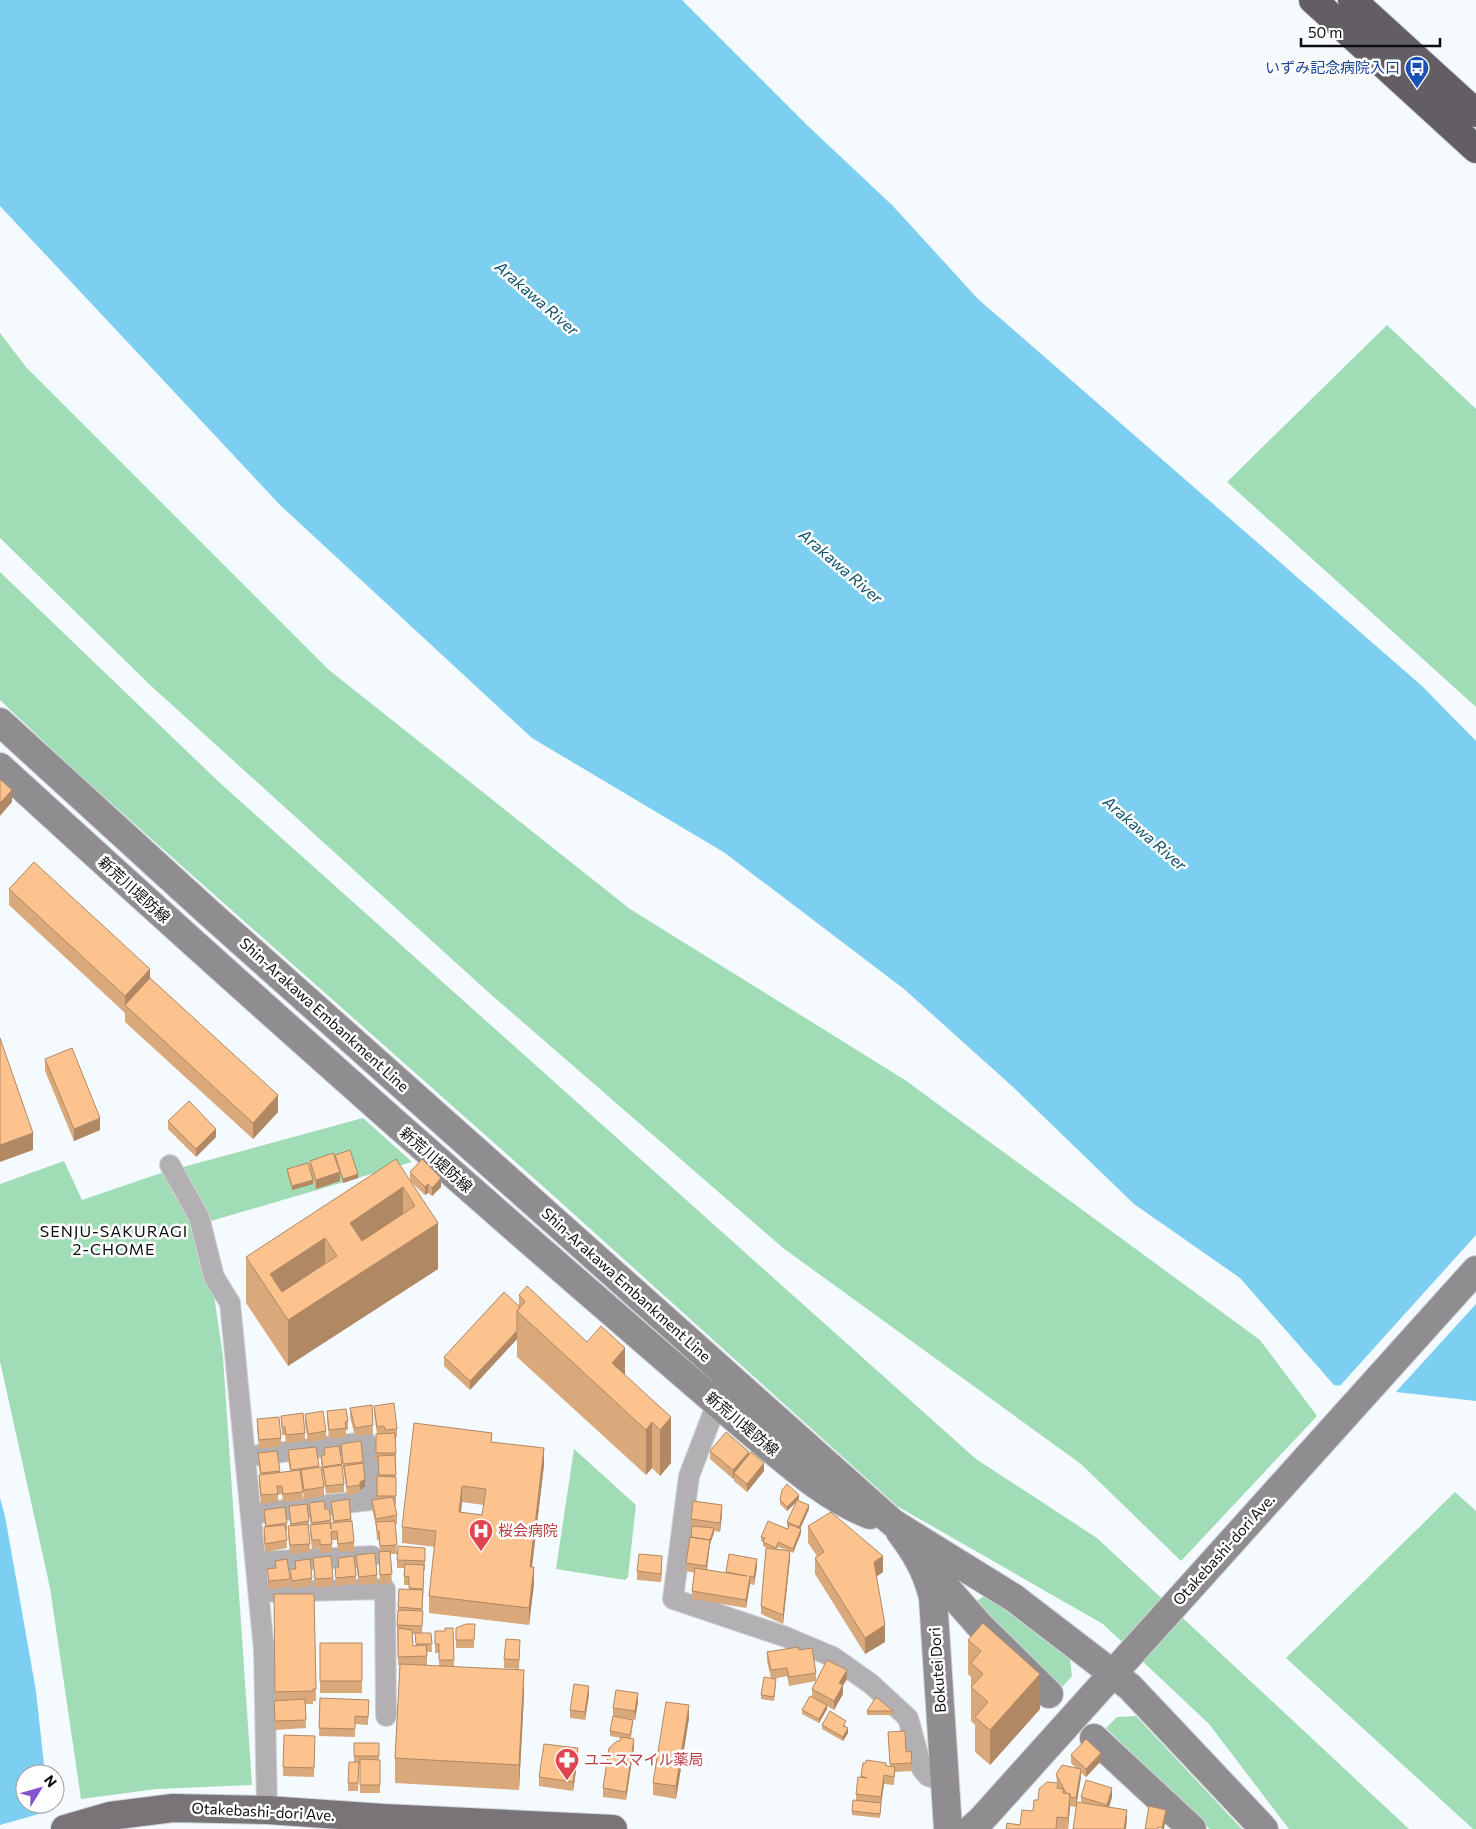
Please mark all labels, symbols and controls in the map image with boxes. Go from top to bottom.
scale bar [1301,15,1440,47]
text: 50 m [1308,23,1342,41]
bus stop icon: いずみ記念病院入口 [1404,55,1430,89]
place label: いずみ記念病院入口 [1265,58,1400,76]
water label: Arakawa River [491,256,583,339]
water label: Arakawa River [795,524,887,607]
water label: Arakawa River [1099,791,1191,874]
street label: 新荒川堤防線 [95,852,174,926]
street label: Shin-Arakawa Embankment Line [236,934,413,1095]
street label: 新荒川堤防線 [397,1123,477,1196]
street label: Shin-Arakawa Embankment Line [538,1204,715,1365]
district label: SENJU-SAKURAGI 2-CHOME [40,1221,188,1258]
street label: 新荒川堤防線 [702,1387,783,1459]
street label: Otakebashi-dori Ave. [1169,1490,1278,1609]
hospital icon: 桜会病院 [468,1518,494,1552]
place label: 桜会病院 [498,1521,558,1539]
street label: Bokutei Dori [925,1627,949,1713]
pharmacy icon: ユニスマイル薬局 [554,1747,580,1781]
place label: ユニスマイル薬局 [584,1750,704,1768]
north arrow [15,1764,65,1814]
text: N [41,1772,61,1790]
street label: Otakebashi-dori Ave. [191,1798,335,1824]

